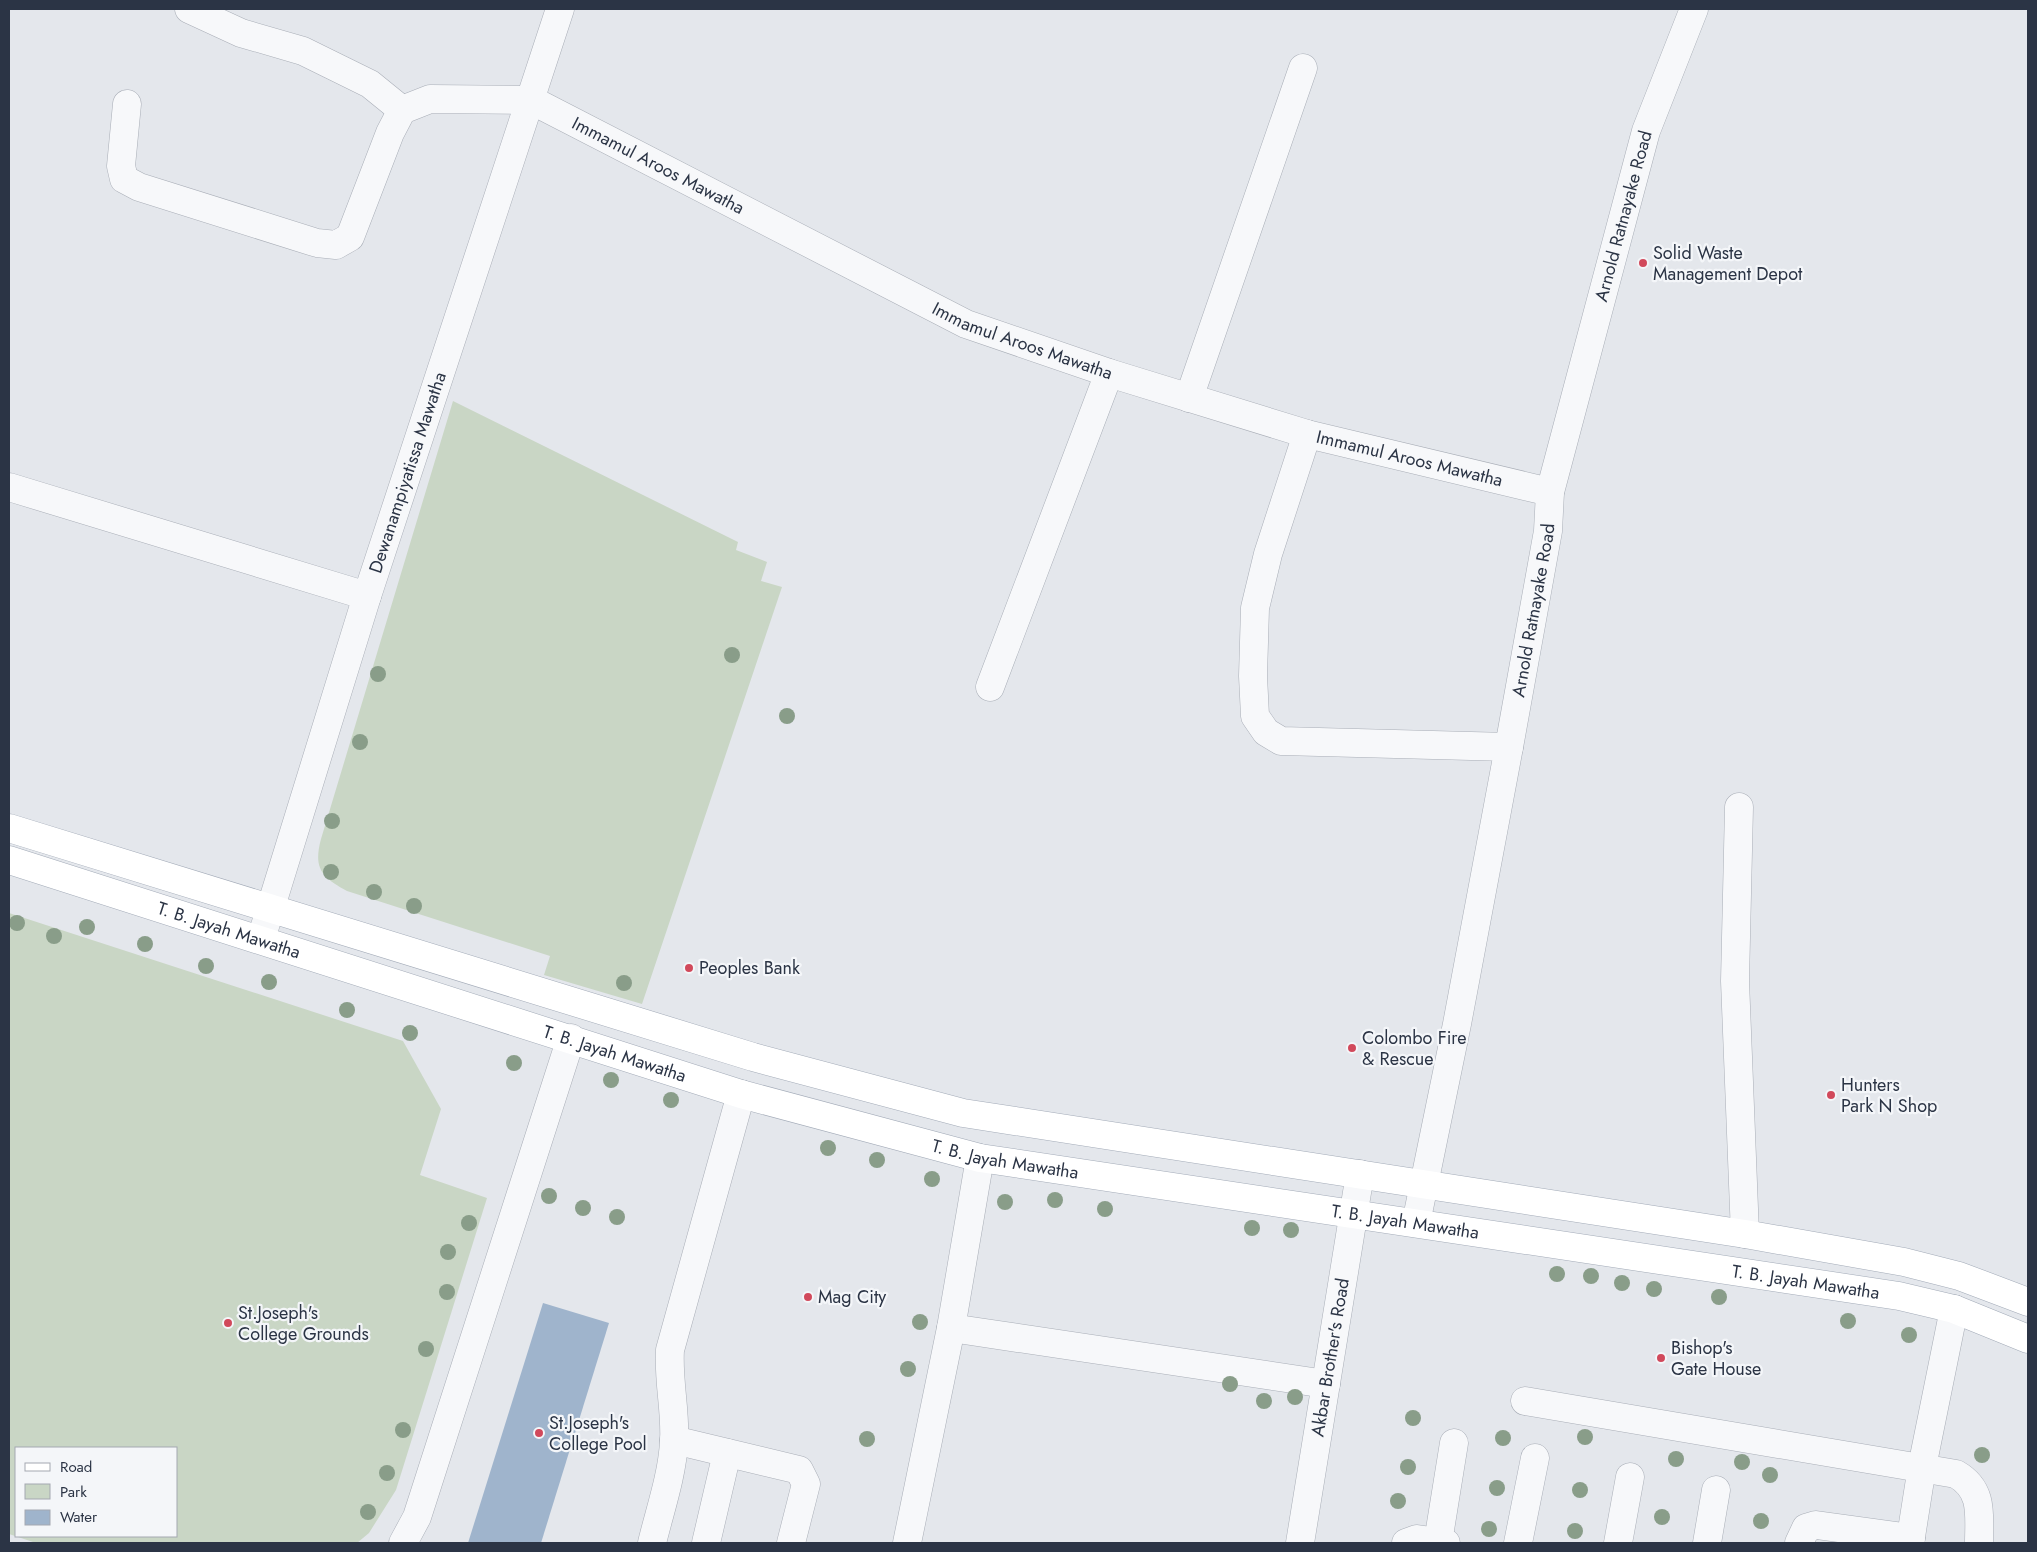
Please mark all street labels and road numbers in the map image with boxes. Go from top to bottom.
street label: Immamul Aroos Mawatha [567,110,749,221]
street label: Arnold Ratnayake Road [1588,128,1659,305]
street label: Immamul Aroos Mawatha [927,296,1116,386]
street label: Dewanampiyatissa Mawatha [362,369,453,576]
street label: Immamul Aroos Mawatha [1314,424,1505,493]
street label: Arnold Ratnayake Road [1505,523,1561,699]
street label: T. B. Jayah Mawatha [154,895,304,965]
street label: T. B. Jayah Mawatha [540,1019,690,1089]
street label: T. B. Jayah Mawatha [929,1133,1080,1186]
street label: T. B. Jayah Mawatha [1330,1198,1481,1246]
street label: T. B. Jayah Mawatha [1730,1258,1881,1306]
street label: Akbar Brother's Road [1304,1276,1356,1439]

